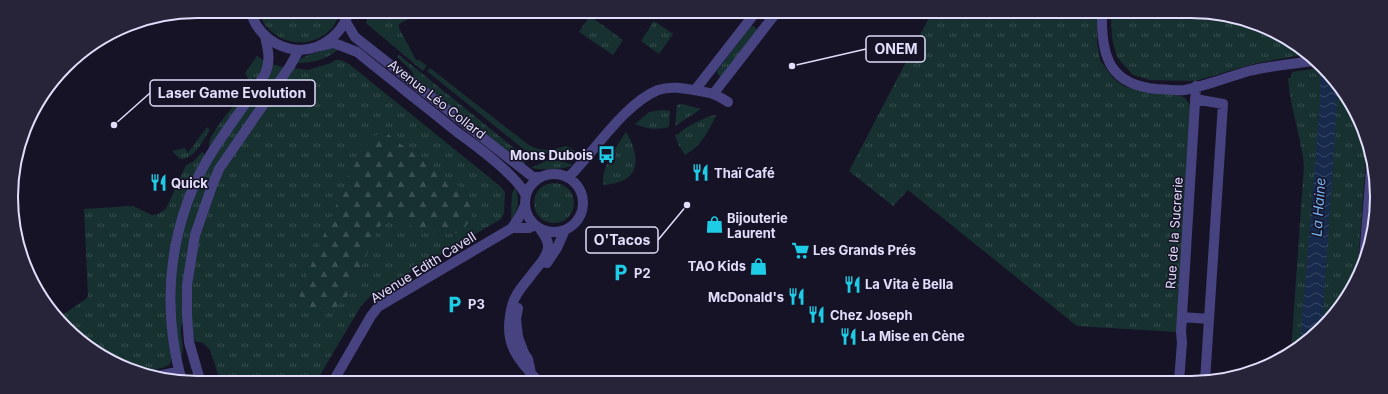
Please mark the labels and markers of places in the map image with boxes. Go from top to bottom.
callout: ONEM [866,36,925,62]
callout: Laser Game Evolution [150,80,315,106]
bus stop icon: Mons Dubois [596,145,616,165]
place label: Mons Dubois [510,147,593,163]
restaurant icon: Thaï Café [691,163,711,183]
place label: Thaï Café [714,165,775,181]
restaurant icon: Quick [148,173,168,193]
place label: Quick [171,175,208,191]
place label: Bijouterie Laurent [727,210,788,241]
shop icon: Bijouterie Laurent [704,215,724,235]
callout: O'Tacos [586,227,658,253]
supermarket icon: Les Grands Prés [790,240,810,260]
place label: Les Grands Prés [813,242,916,258]
shop icon: TAO Kids [749,256,769,276]
place label: TAO Kids [688,258,746,274]
parking icon: P2 [611,263,631,283]
place label: P2 [634,265,651,281]
restaurant icon: La Vita è Bella [842,274,862,294]
place label: La Vita è Bella [865,276,953,292]
restaurant icon: McDonald's [787,287,807,307]
place label: McDonald's [708,289,784,305]
parking icon: P3 [445,294,465,314]
place label: P3 [468,296,485,312]
restaurant icon: Chez Joseph [807,305,827,325]
place label: Chez Joseph [830,307,913,323]
restaurant icon: La Mise en Cène [838,326,858,346]
place label: La Mise en Cène [861,328,965,344]

